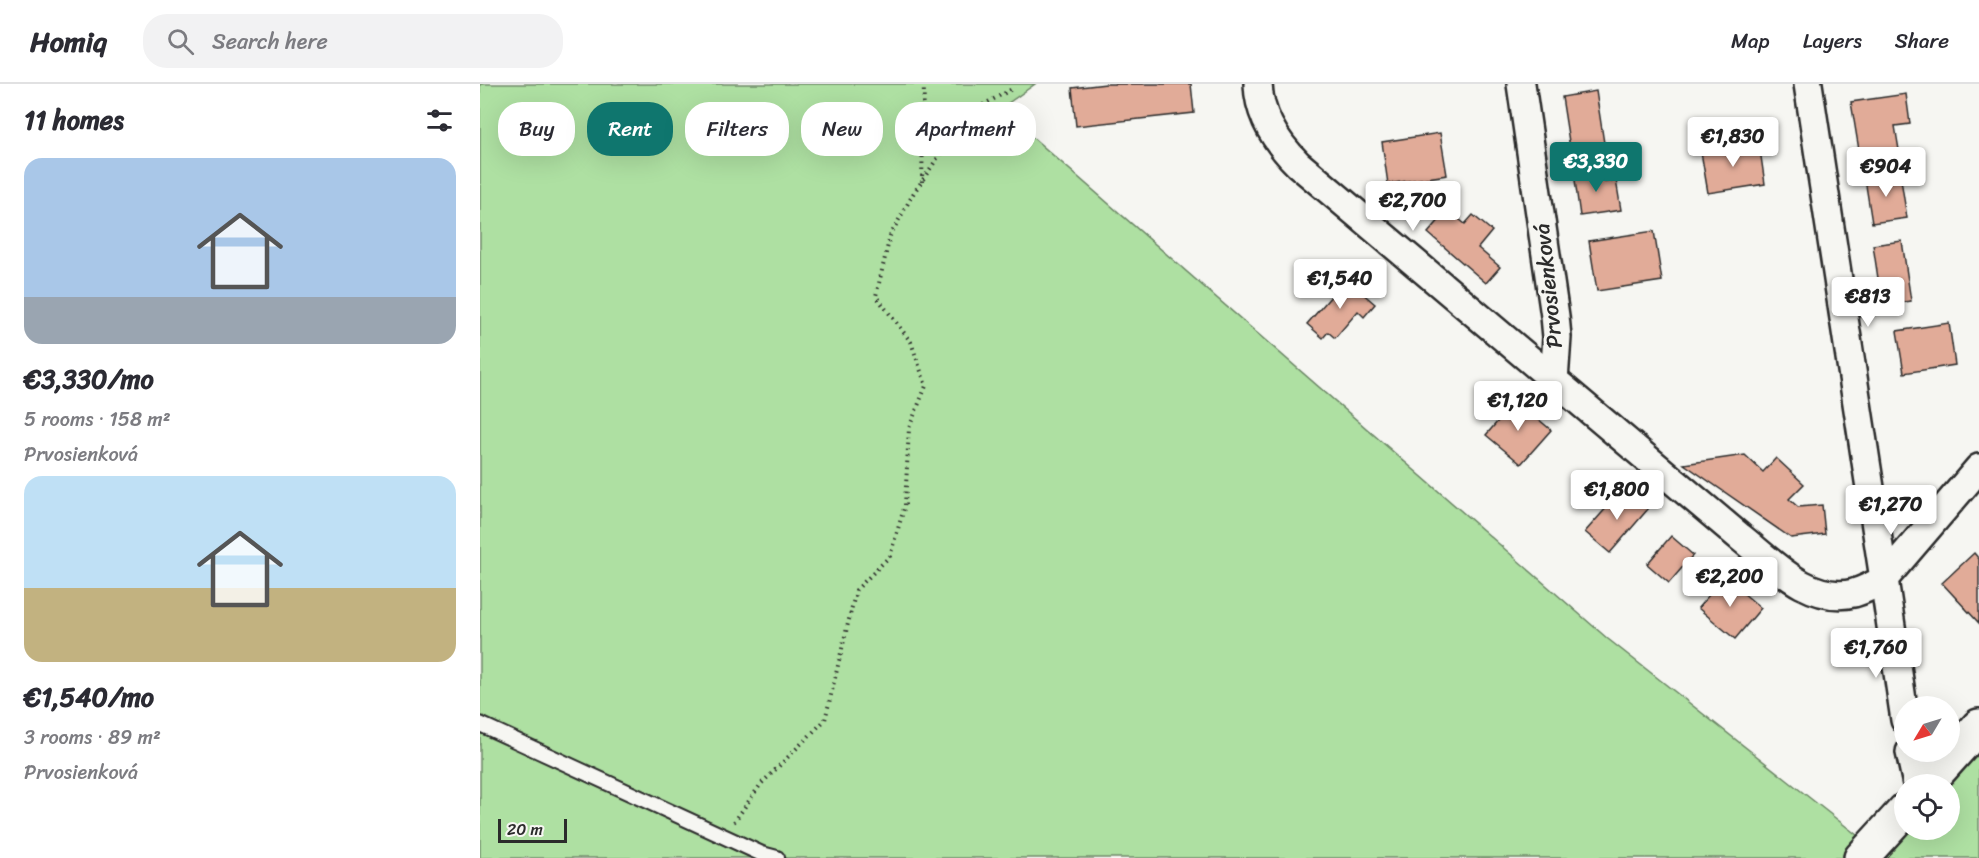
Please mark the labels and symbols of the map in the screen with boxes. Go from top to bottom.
pin: €1,830 [1684,117,1782,168]
pin: €3,330 [1547,142,1645,193]
pin: €904 [1850,147,1922,198]
pin: €2,700 [1364,181,1462,232]
street label: Prvosienková [1522,222,1574,350]
pin: €1,540 [1291,259,1389,310]
pin: €813 [1832,277,1904,328]
pin: €1,120 [1469,381,1567,432]
pin: €1,800 [1568,470,1666,521]
pin: €1,270 [1842,485,1940,536]
pin: €2,200 [1681,557,1779,608]
pin: €1,760 [1827,628,1925,679]
north arrow [1894,696,1960,762]
scale bar [498,816,567,844]

